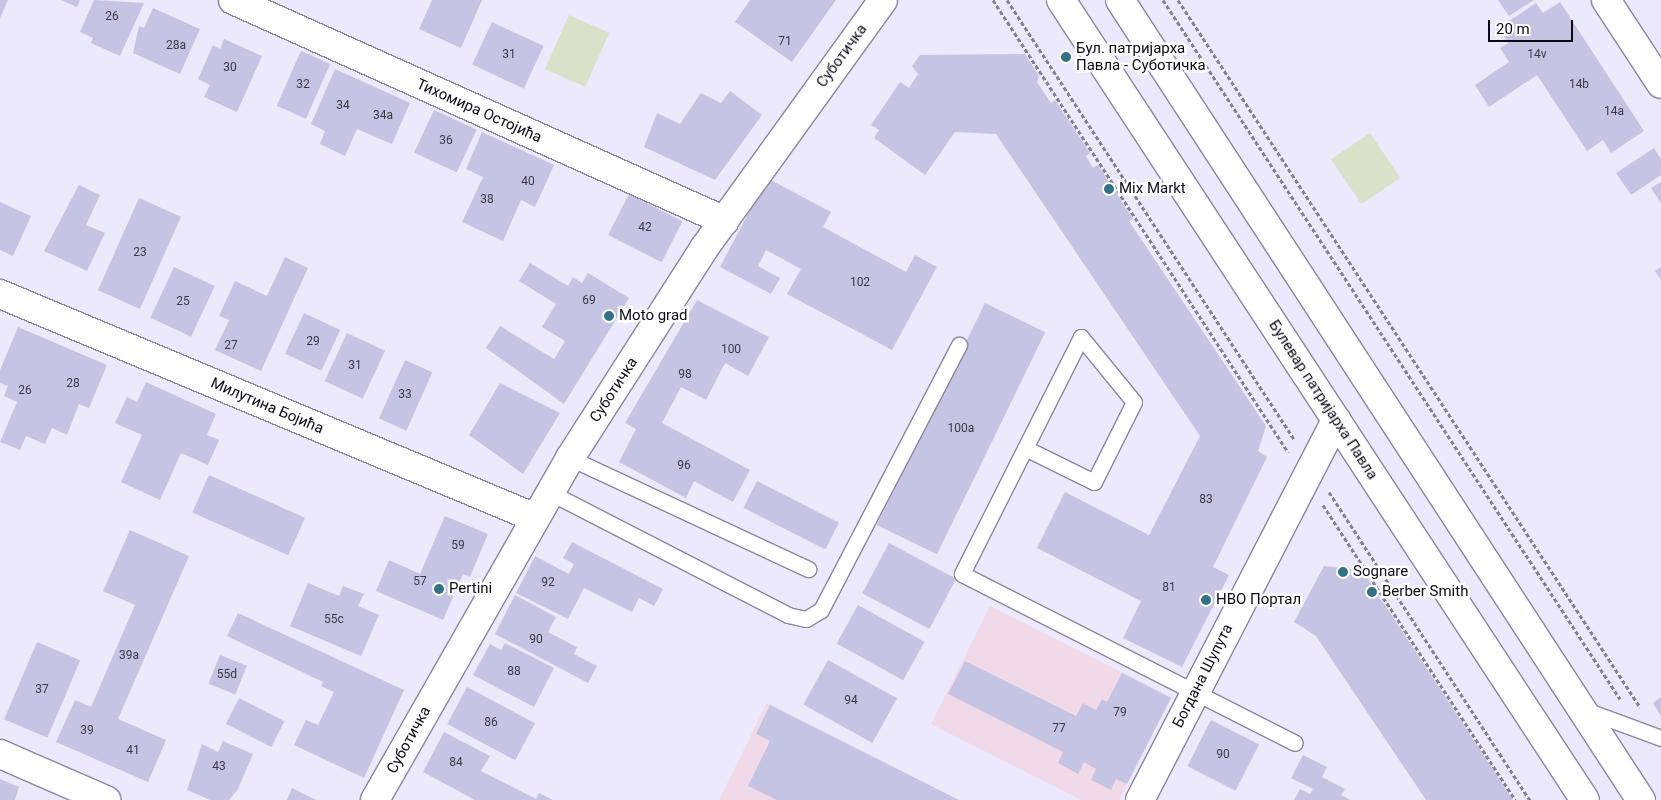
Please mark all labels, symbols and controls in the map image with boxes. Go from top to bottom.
house number: 26 [105,10,119,24]
scale bar [1491,10,1576,42]
text: 20 m [1496,20,1530,38]
street label: Суботичка [813,21,871,91]
house number: 71 [778,35,792,49]
house number: 28a [166,39,186,53]
place label: Бул. патријарха Павла - Суботичка [1076,39,1206,74]
house number: 31 [502,48,516,62]
house number: 14v [1527,48,1547,62]
marker: Бул. патријарха Павла - Суботичка [1060,51,1072,63]
house number: 30 [223,61,237,75]
street label: Тихомира Остојића [414,75,544,147]
house number: 32 [296,78,310,92]
house number: 14b [1569,78,1589,92]
house number: 34 [336,99,350,113]
house number: 14a [1604,105,1624,119]
house number: 34a [373,109,393,123]
house number: 36 [439,134,453,148]
house number: 40 [521,175,535,189]
place label: Mix Markt [1119,180,1186,198]
marker: Mix Markt [1103,183,1115,195]
house number: 38 [480,193,494,207]
house number: 42 [638,221,652,235]
house number: 23 [133,246,147,260]
house number: 102 [850,276,870,290]
house number: 69 [582,294,596,308]
house number: 25 [176,295,190,309]
place label: Moto grad [619,307,688,325]
marker: Moto grad [603,310,615,322]
street label: Булевар патријарха Павла [1265,317,1381,483]
house number: 29 [306,335,320,349]
house number: 27 [224,339,238,353]
house number: 100 [721,343,741,357]
street label: Суботичка [586,354,642,426]
house number: 31 [348,359,362,373]
house number: 98 [678,368,692,382]
street label: Милутина Бојића [208,374,326,438]
house number: 28 [66,377,80,391]
house number: 26 [18,384,32,398]
house number: 33 [398,388,412,402]
house number: 100a [948,422,974,436]
house number: 96 [677,459,691,473]
house number: 83 [1199,493,1213,507]
house number: 59 [451,539,465,553]
place label: Sognare [1353,563,1408,581]
marker: Sognare [1337,566,1349,578]
house number: 57 [413,575,427,589]
house number: 92 [541,576,555,590]
place label: Pertini [449,580,492,598]
house number: 81 [1162,581,1176,595]
marker: Pertini [433,583,445,595]
place label: Berber Smith [1382,583,1468,601]
marker: Berber Smith [1366,586,1378,598]
place label: НВО Портал [1216,591,1301,609]
marker: НВО Портал [1200,594,1212,606]
house number: 55c [324,613,344,627]
street label: Богдана Шупута [1169,621,1237,731]
house number: 90 [529,633,543,647]
house number: 39a [119,649,139,663]
house number: 88 [507,665,521,679]
house number: 55d [217,668,237,682]
house number: 37 [35,683,49,697]
house number: 94 [844,694,858,708]
street label: Суботичка [383,703,435,777]
house number: 79 [1113,706,1127,720]
house number: 86 [484,716,498,730]
house number: 77 [1052,722,1066,736]
house number: 39 [80,724,94,738]
house number: 41 [126,744,140,758]
house number: 90 [1216,748,1230,762]
house number: 84 [449,756,463,770]
house number: 43 [212,760,226,774]

